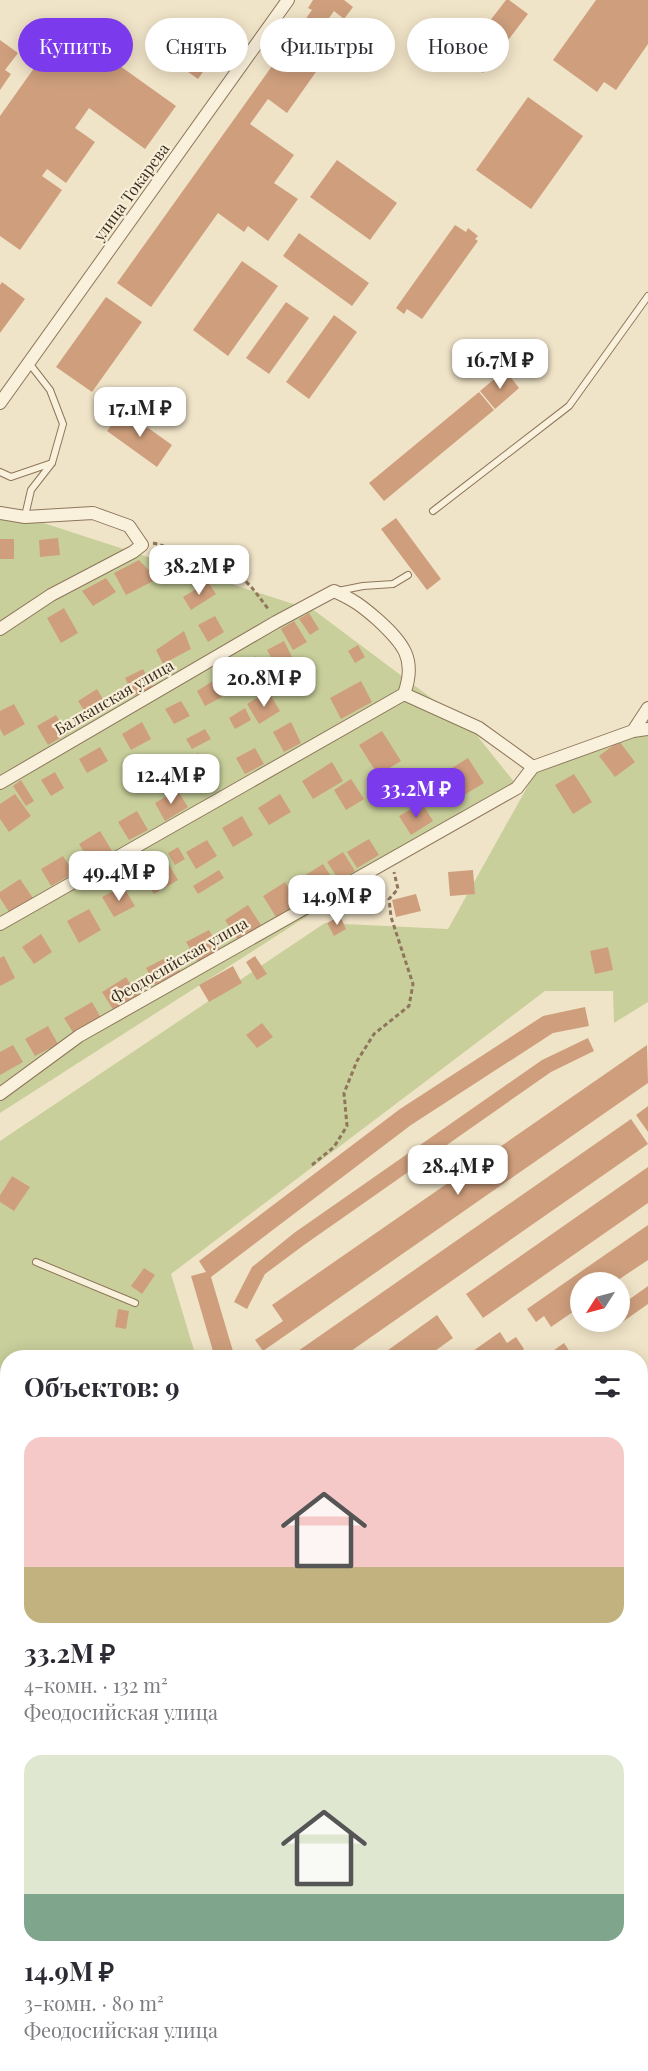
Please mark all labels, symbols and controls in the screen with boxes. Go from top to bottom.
chip: Купить [18,18,133,72]
chip: Снять [145,18,248,72]
chip: Фильтры [260,18,395,72]
chip: Новое [407,18,509,72]
street label: улица Токарева [87,138,173,246]
pin: 16.7M ₽ [445,339,555,390]
text: 16.7M ₽ [466,345,534,372]
pin: 17.1M ₽ [85,387,195,438]
text: 17.1M ₽ [108,393,172,420]
pin: 38.2M ₽ [144,545,254,596]
text: 38.2M ₽ [163,551,235,578]
street label: Балканская улица [50,654,177,739]
pin: 20.8M ₽ [209,657,319,708]
text: 20.8M ₽ [227,663,301,690]
pin: 12.4M ₽ [116,754,226,805]
text: 12.4M ₽ [137,760,205,787]
pin: 33.2M ₽ [361,768,471,819]
text: 33.2M ₽ [381,774,451,801]
pin: 49.4M ₽ [64,851,174,902]
text: 49.4M ₽ [83,857,155,884]
pin: 14.9M ₽ [282,875,392,926]
text: 14.9M ₽ [302,881,372,908]
street label: Феодосийская улица [106,912,251,1007]
pin: 28.4M ₽ [403,1145,513,1196]
text: 28.4M ₽ [422,1151,494,1178]
north arrow [570,1272,630,1332]
map controls [570,1272,630,1332]
text: Объектов: 9 [24,1369,180,1404]
icon: filters [591,1370,624,1403]
icon: home [270,1476,378,1584]
text: 33.2M ₽ [24,1635,115,1670]
text: 4-комн. · 132 m² [24,1671,168,1698]
text: Феодосийская улица [24,1698,218,1725]
icon: home [270,1794,378,1902]
text: 14.9M ₽ [24,1953,114,1988]
text: 3-комн. · 80 m² [24,1989,164,2016]
text: Феодосийская улица [24,2016,218,2043]

